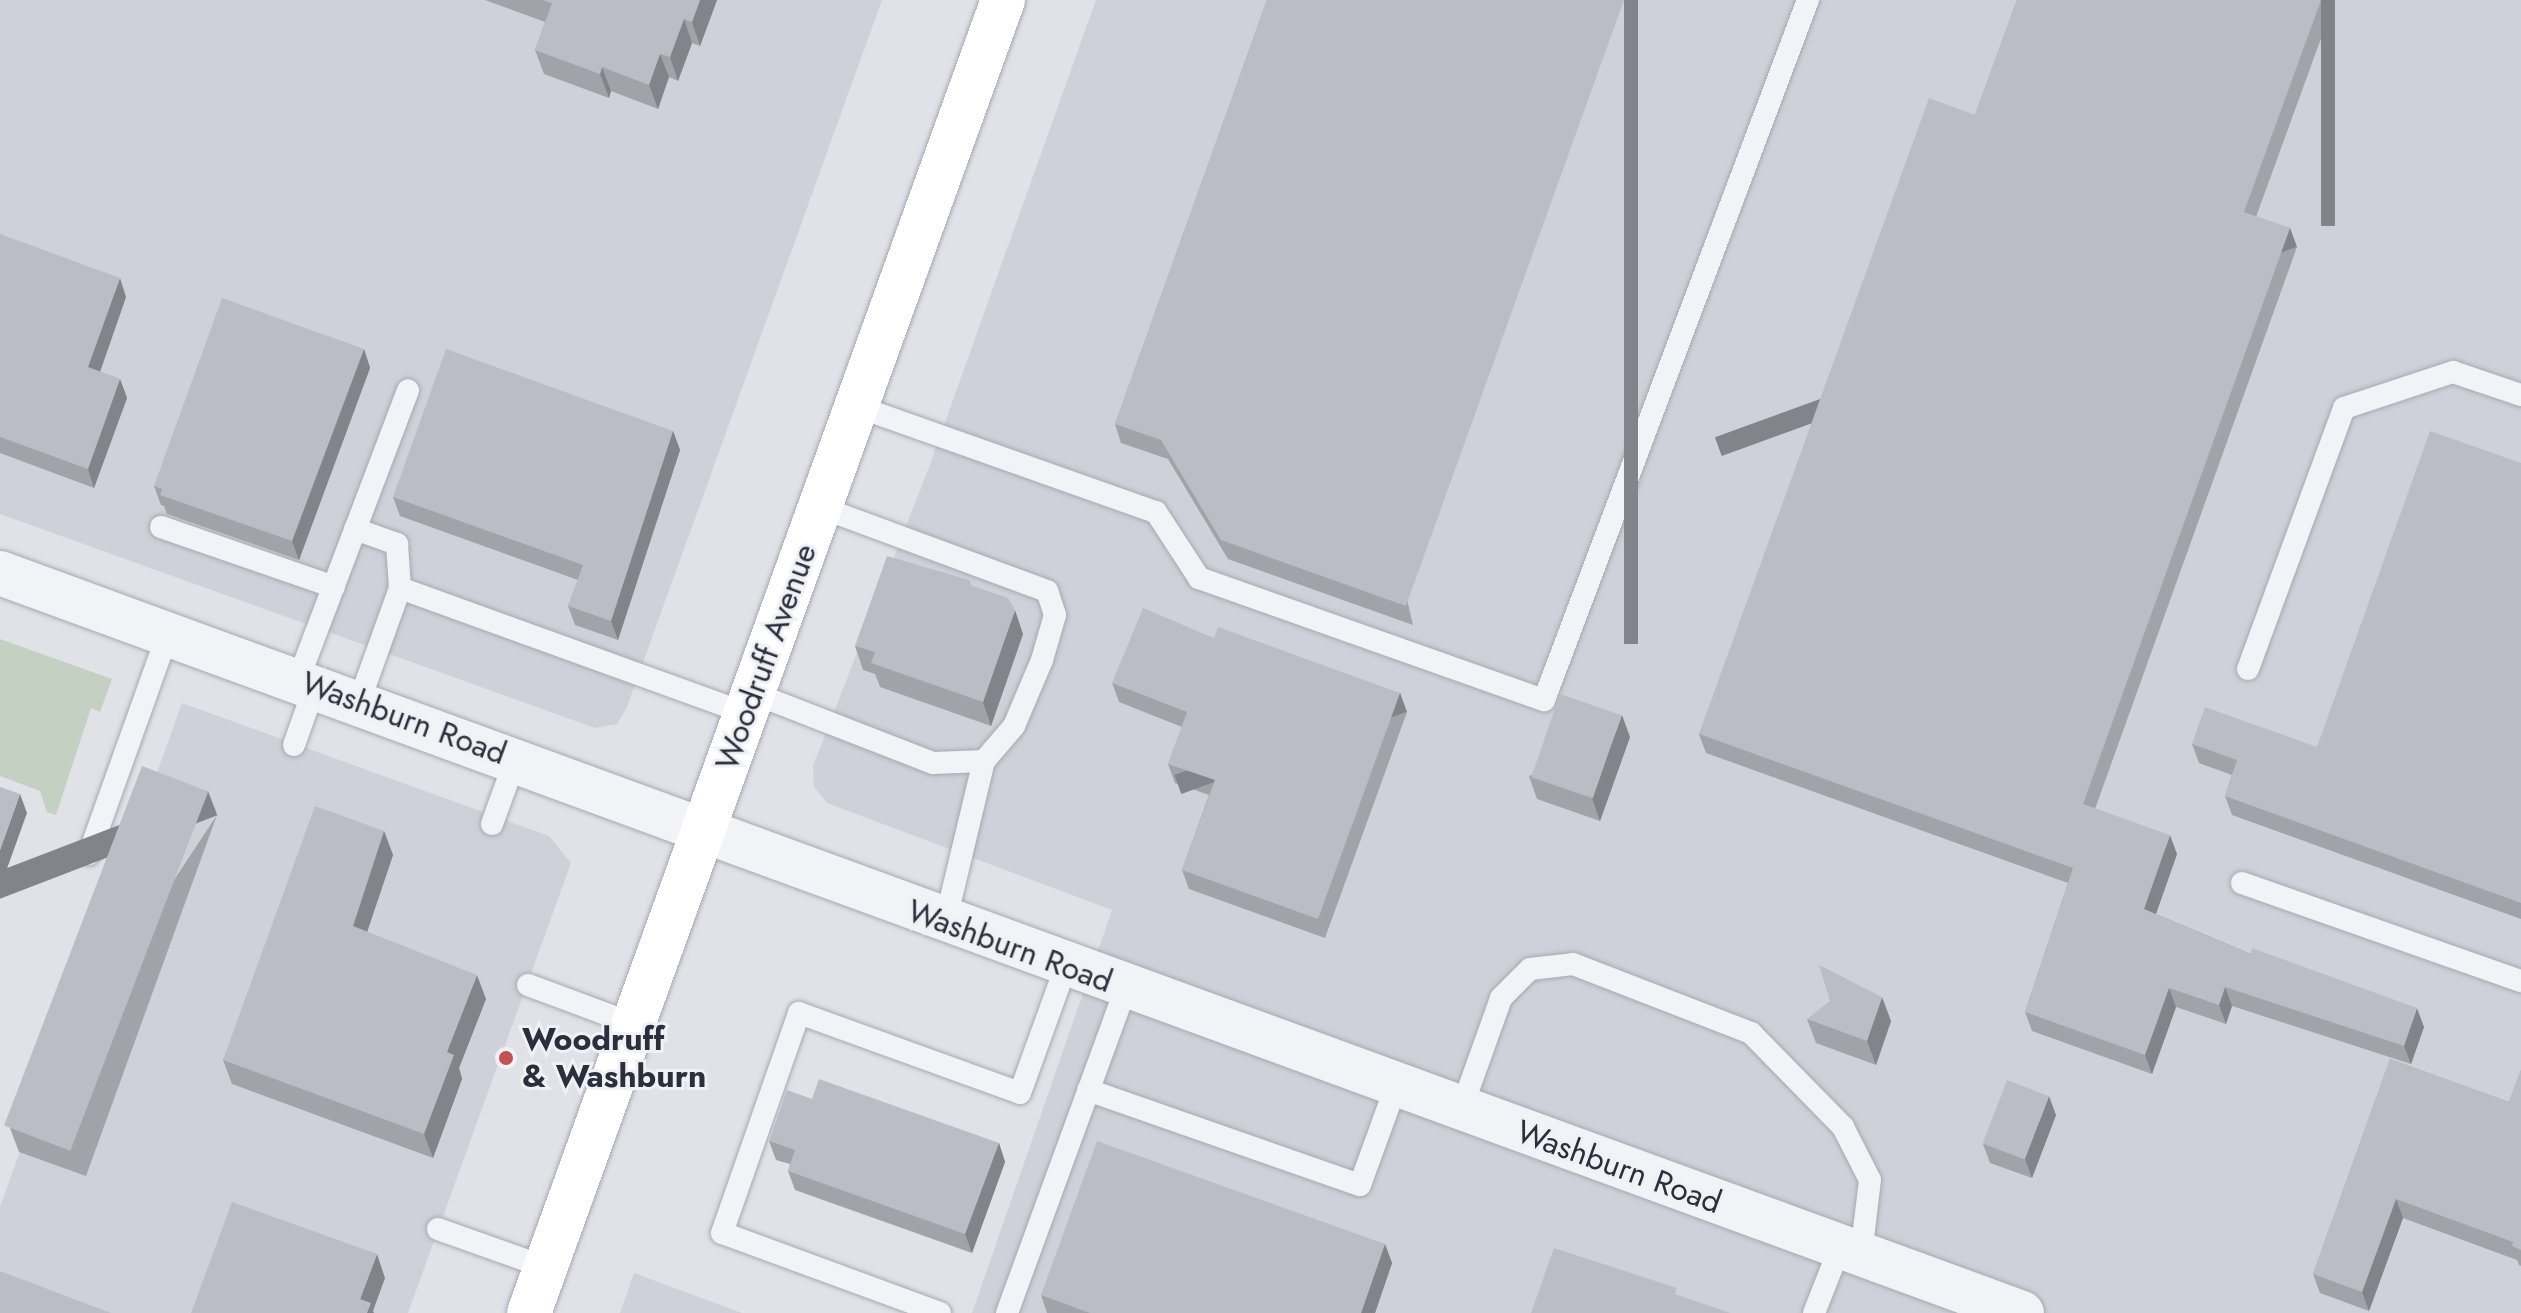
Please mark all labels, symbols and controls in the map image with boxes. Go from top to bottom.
street label: Woodruff Avenue [707,539,825,775]
street label: Washburn Road [296,663,512,773]
street label: Washburn Road [902,891,1118,1001]
place label: Woodruff & Washburn [522,1021,706,1096]
marker: Woodruff & Washburn [497,1049,515,1067]
street label: Washburn Road [1511,1112,1727,1222]

